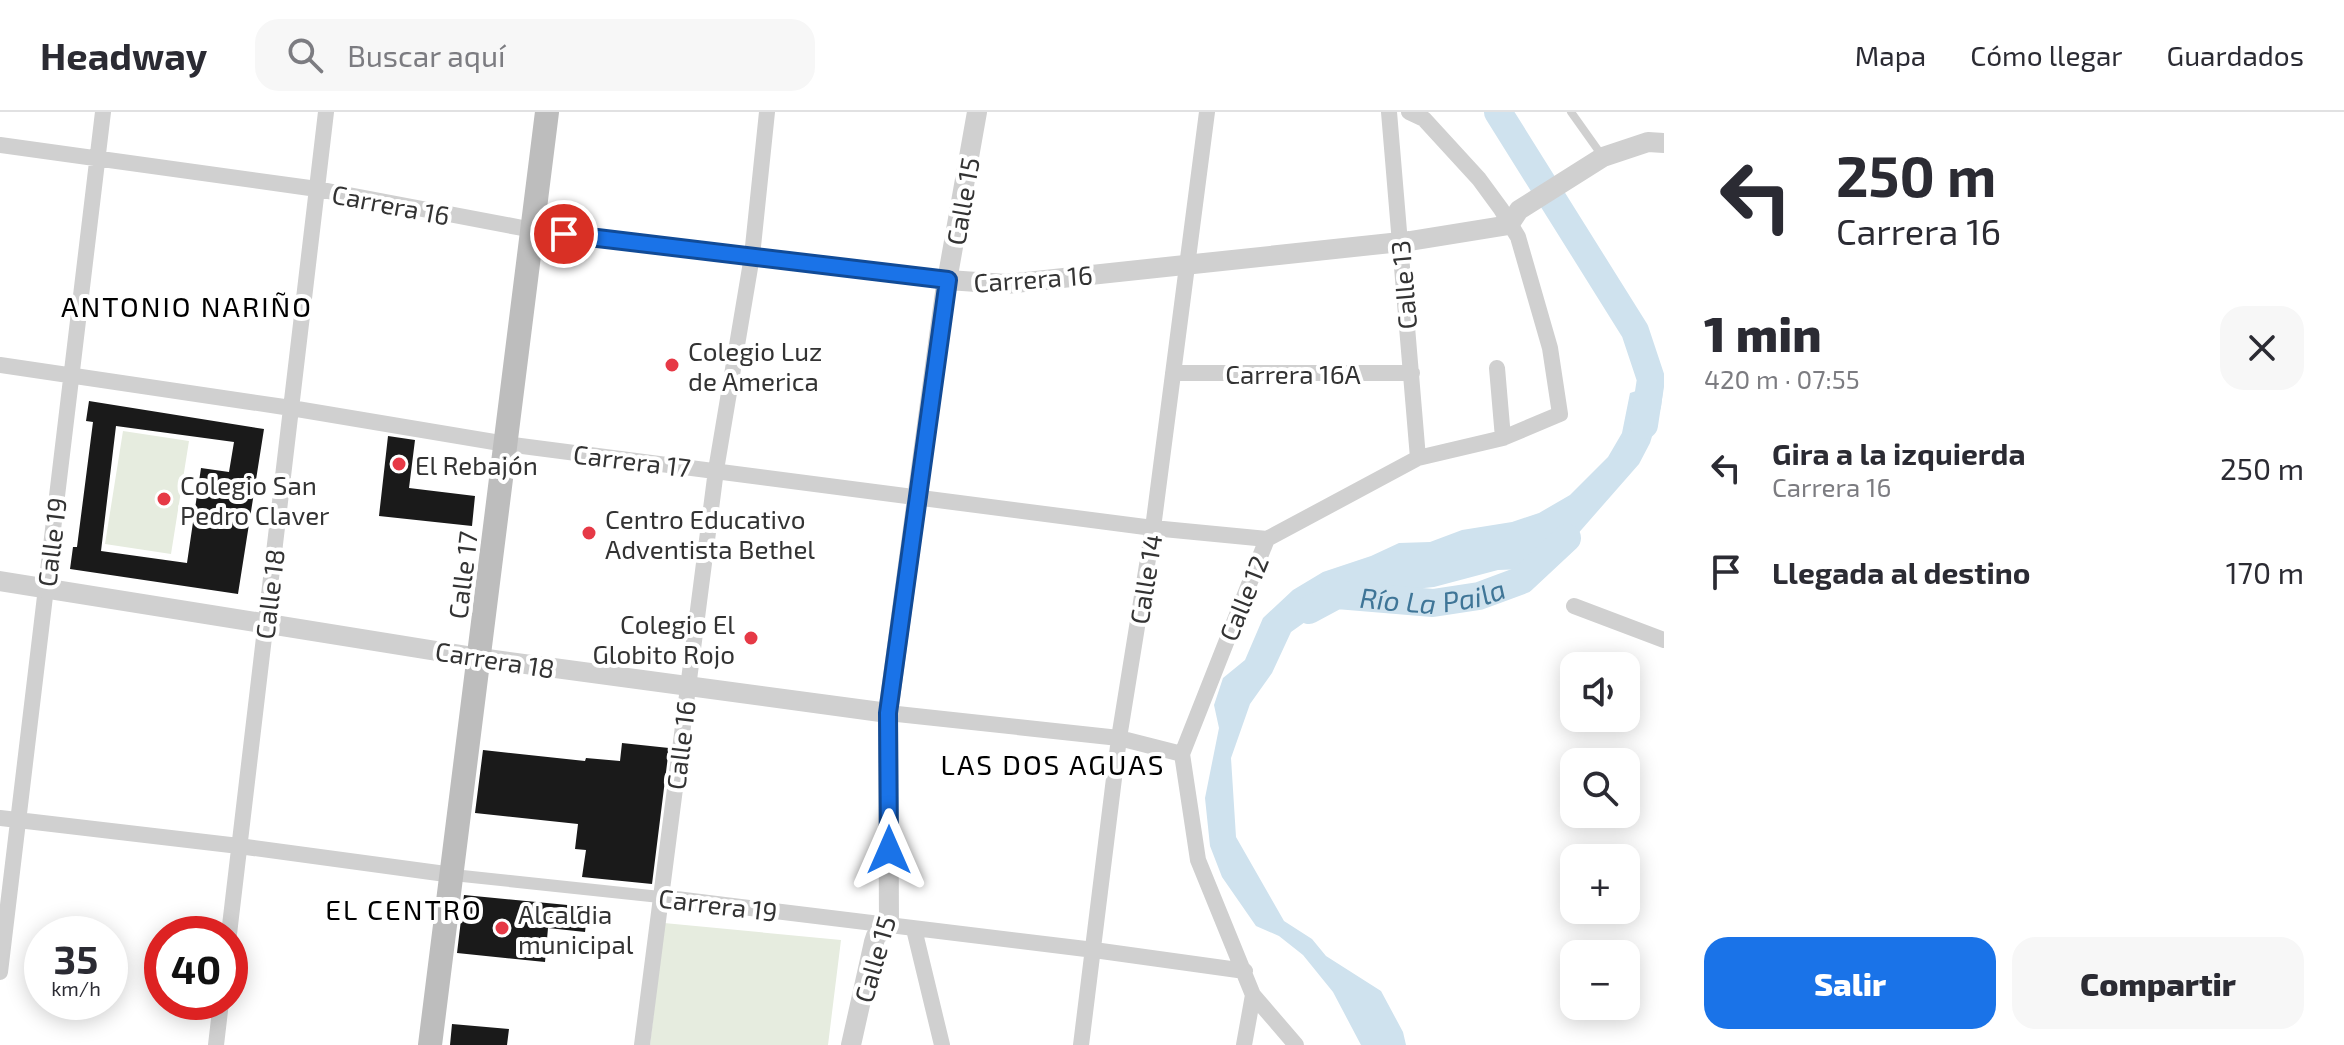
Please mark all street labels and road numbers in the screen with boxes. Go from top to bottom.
street label: Calle 15 [939,155,985,247]
street label: Carrera 16 [329,177,453,231]
street label: Calle 13 [1384,239,1422,331]
street label: Carrera 16 [972,258,1094,298]
street label: Carrera 16A [1225,358,1361,389]
street label: Carrera 17 [572,437,692,483]
street label: Calle 19 [30,496,72,588]
street label: Calle 17 [441,529,483,621]
street label: Calle 14 [1123,532,1167,626]
street label: Calle 18 [248,547,290,641]
street label: Calle 12 [1212,551,1274,645]
street label: Carrera 18 [433,634,557,684]
street label: Calle 16 [659,699,701,791]
street label: Carrera 19 [657,881,779,927]
street label: Calle 15 [847,912,901,1006]

